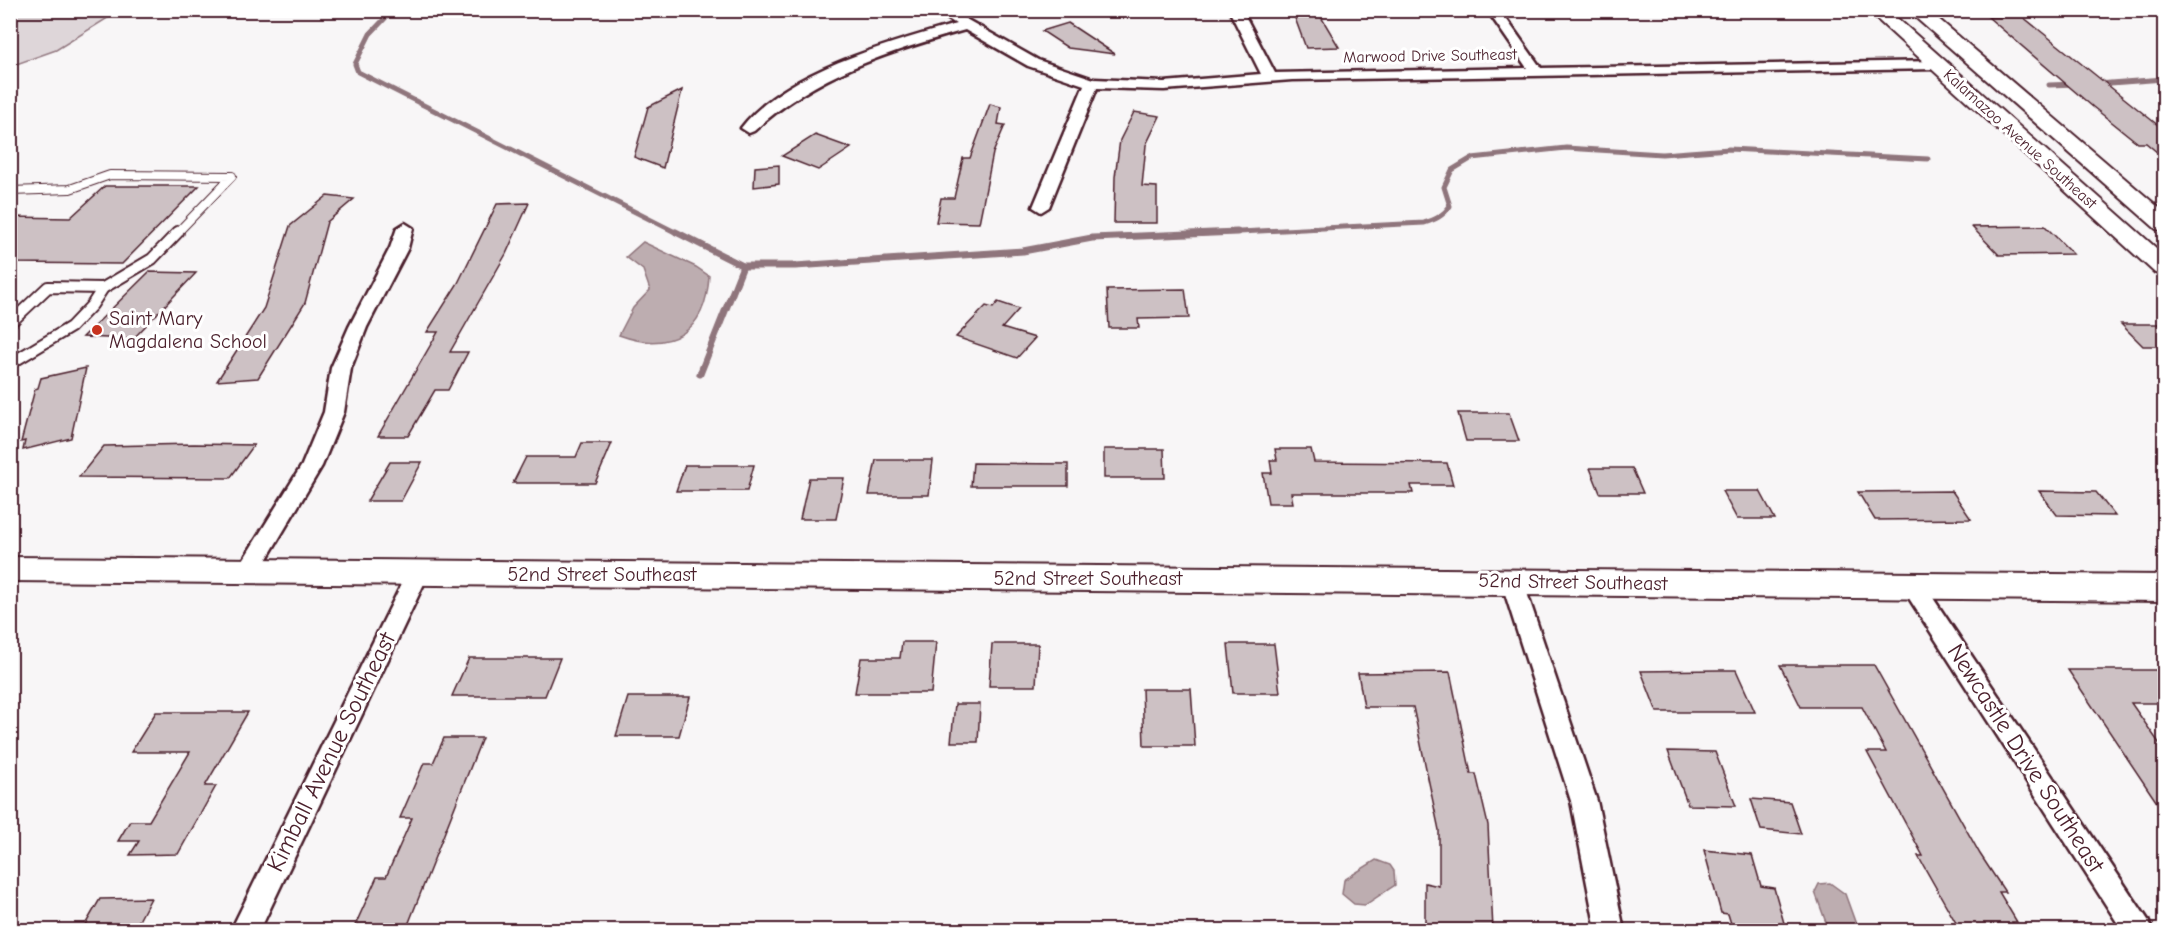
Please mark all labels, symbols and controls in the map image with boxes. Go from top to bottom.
street label: Marwood Drive Southeast [1343,45,1518,67]
street label: Kalamazoo Avenue Southeast [1940,66,2100,213]
place label: Saint Mary Magdalena School [109,307,267,353]
marker: Saint Mary Magdalena School [90,323,104,337]
street label: 52nd Street Southeast [507,563,698,586]
street label: 52nd Street Southeast [993,567,1184,590]
street label: 52nd Street Southeast [1478,569,1669,595]
street label: Kimball Avenue Southeast [261,627,402,876]
street label: Newcastle Drive Southeast [1942,639,2111,878]

